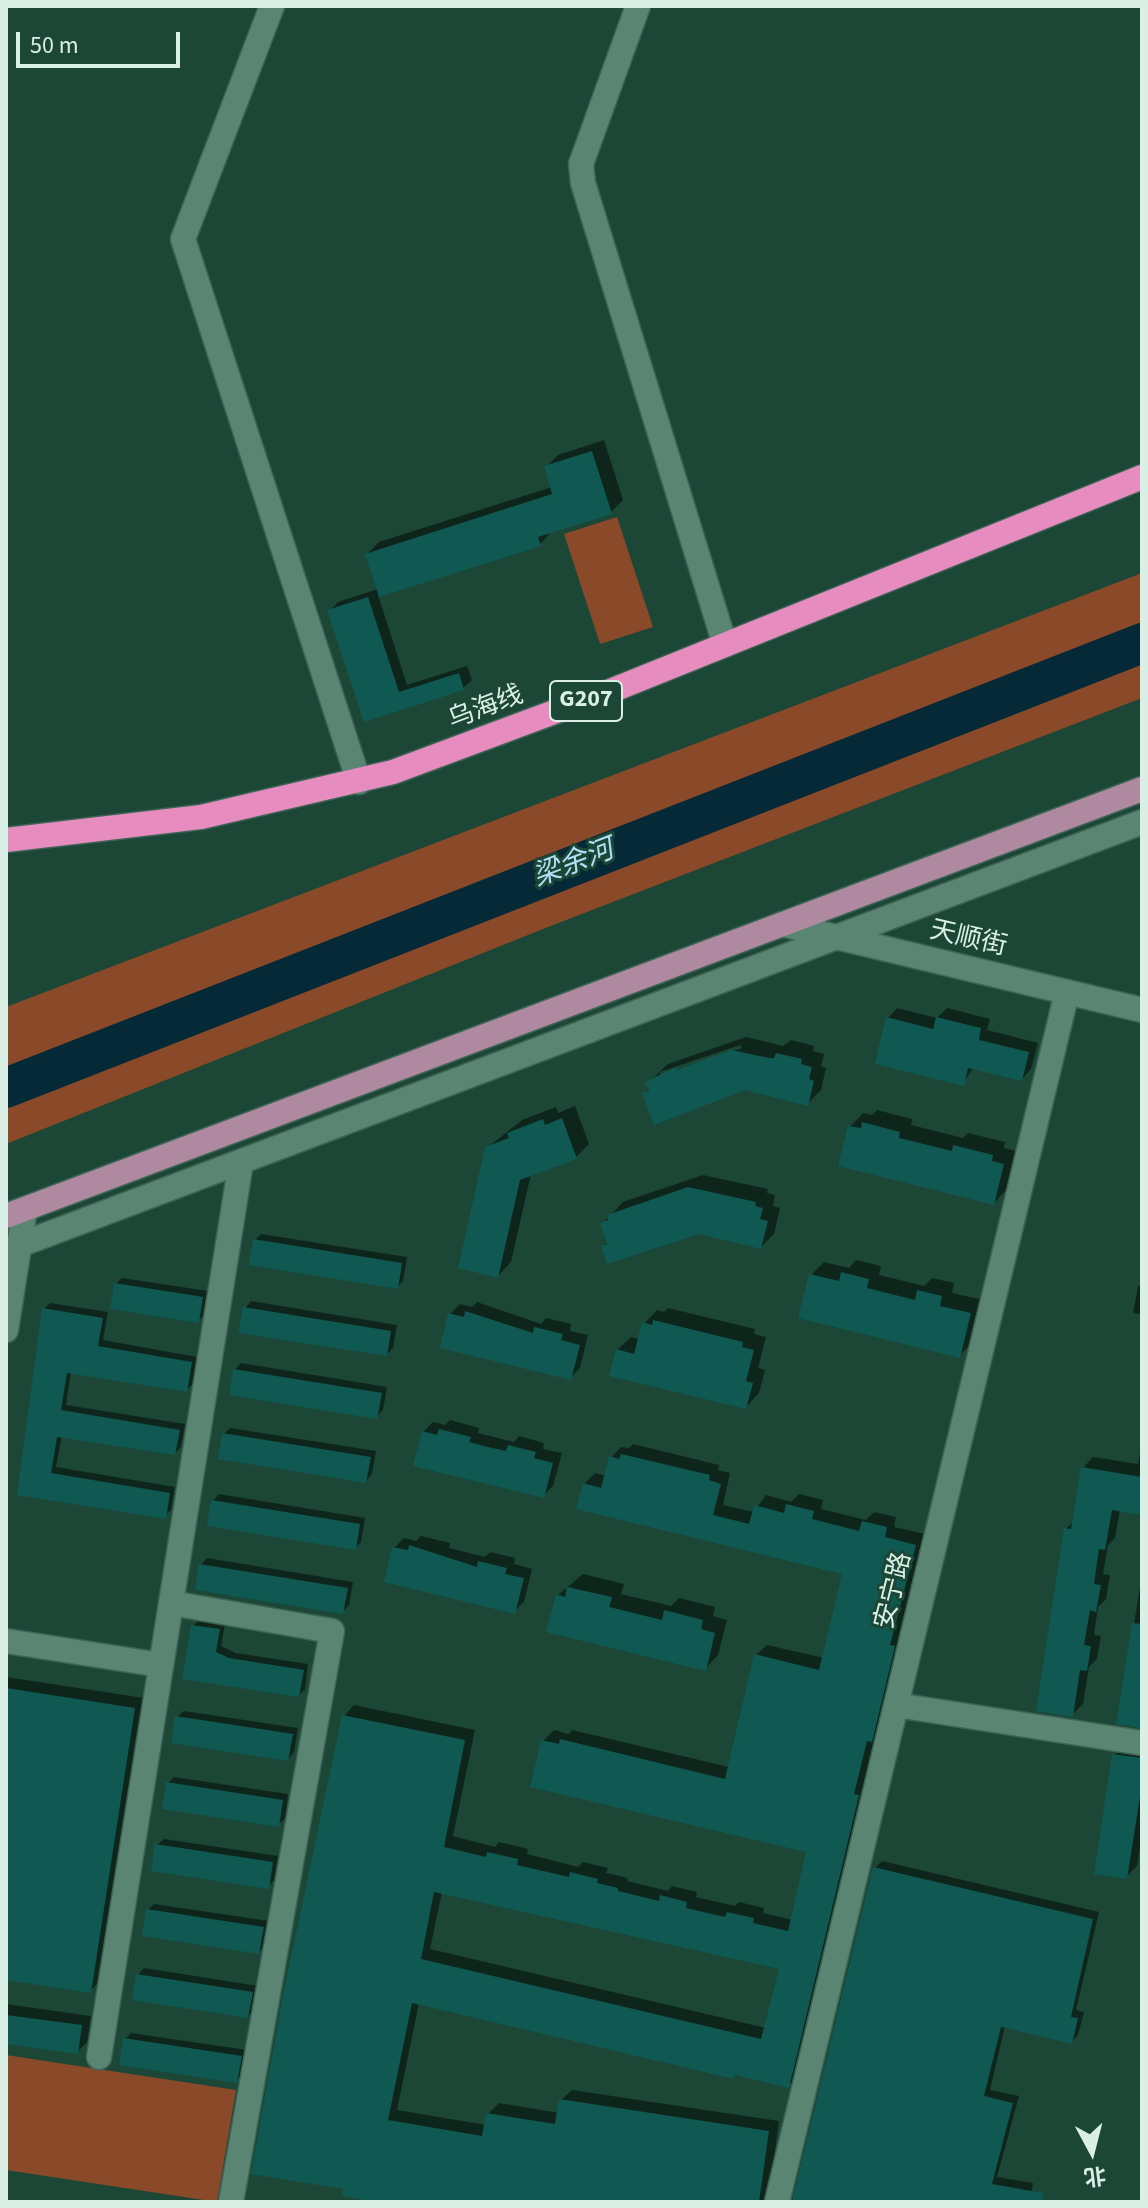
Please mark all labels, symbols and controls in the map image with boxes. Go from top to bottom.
scale bar [20,16,184,66]
text: 50 m [30,28,79,63]
street label: 乌海线 [444,680,528,738]
road number: G207 [550,681,622,721]
water label: 梁余河 [529,834,619,896]
street label: 天顺街 [926,916,1010,964]
street label: 安宁路 [870,1549,920,1633]
north arrow [1052,2112,1132,2192]
text: 北 [1082,2159,1108,2193]

